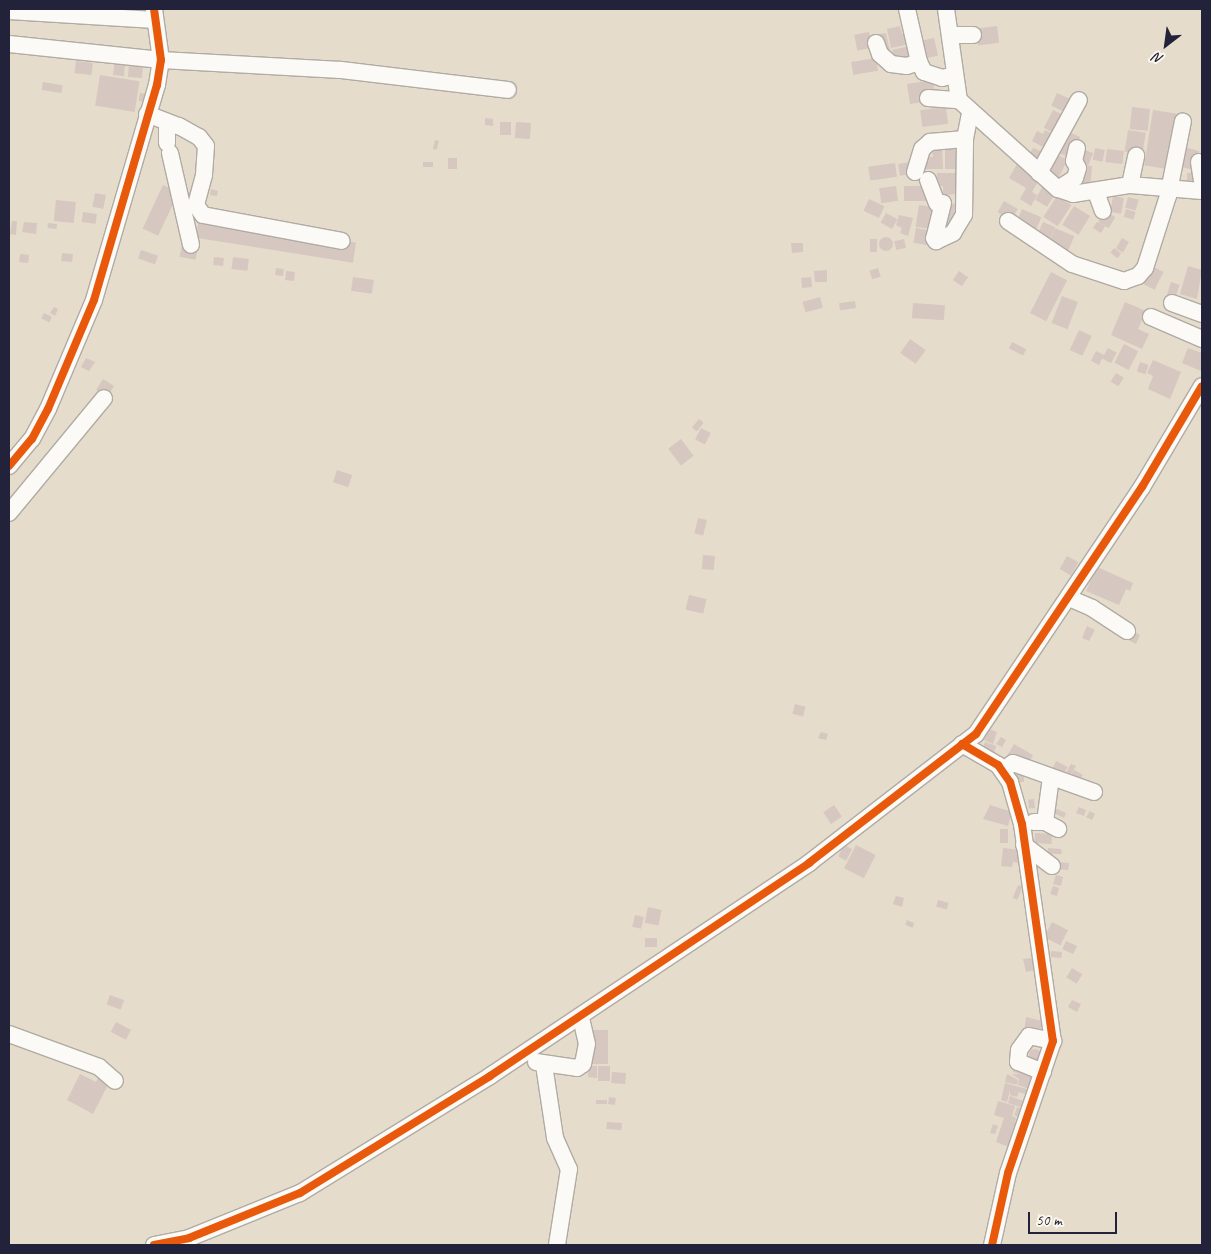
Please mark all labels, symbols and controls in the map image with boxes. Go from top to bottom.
north arrow [1141,20,1191,70]
text: N [1150,49,1166,68]
scale bar [1031,1202,1120,1234]
text: 50 m [1036,1211,1062,1230]

